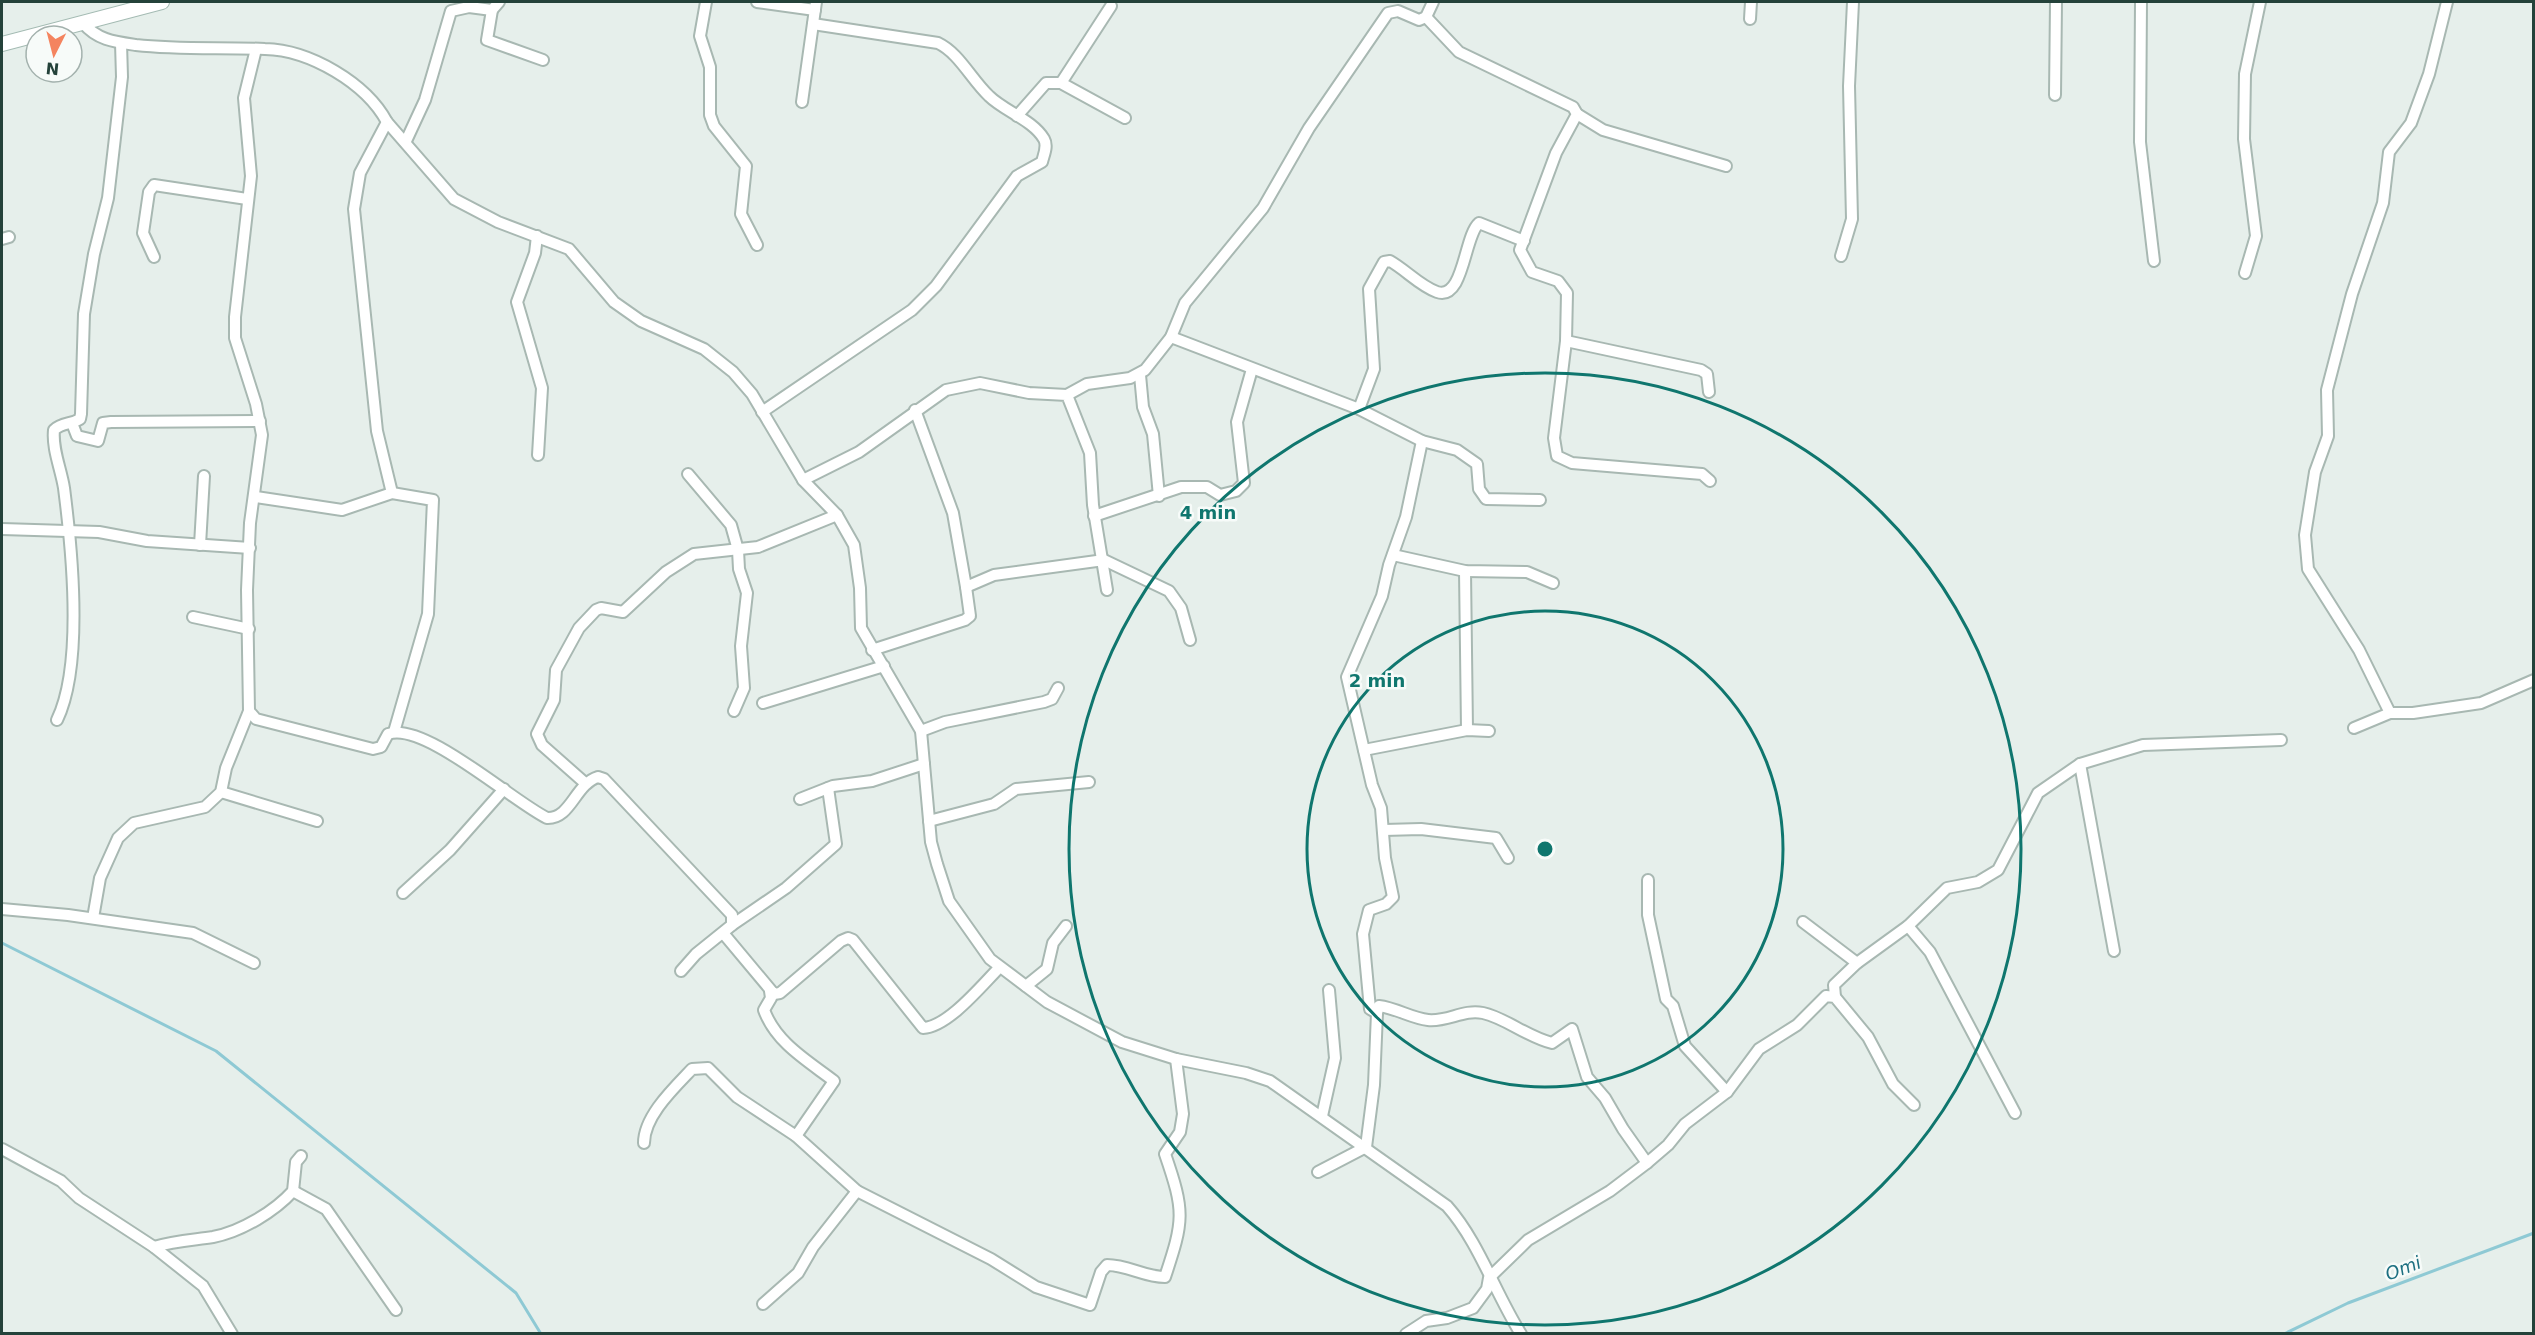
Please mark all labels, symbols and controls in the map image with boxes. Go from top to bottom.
north arrow [24,24,84,84]
text: N [45,58,60,79]
text: 4 min [1180,502,1236,523]
text: 2 min [1349,670,1405,691]
centre of rings [1535,839,1555,859]
water label: Omi [2382,1252,2424,1284]

